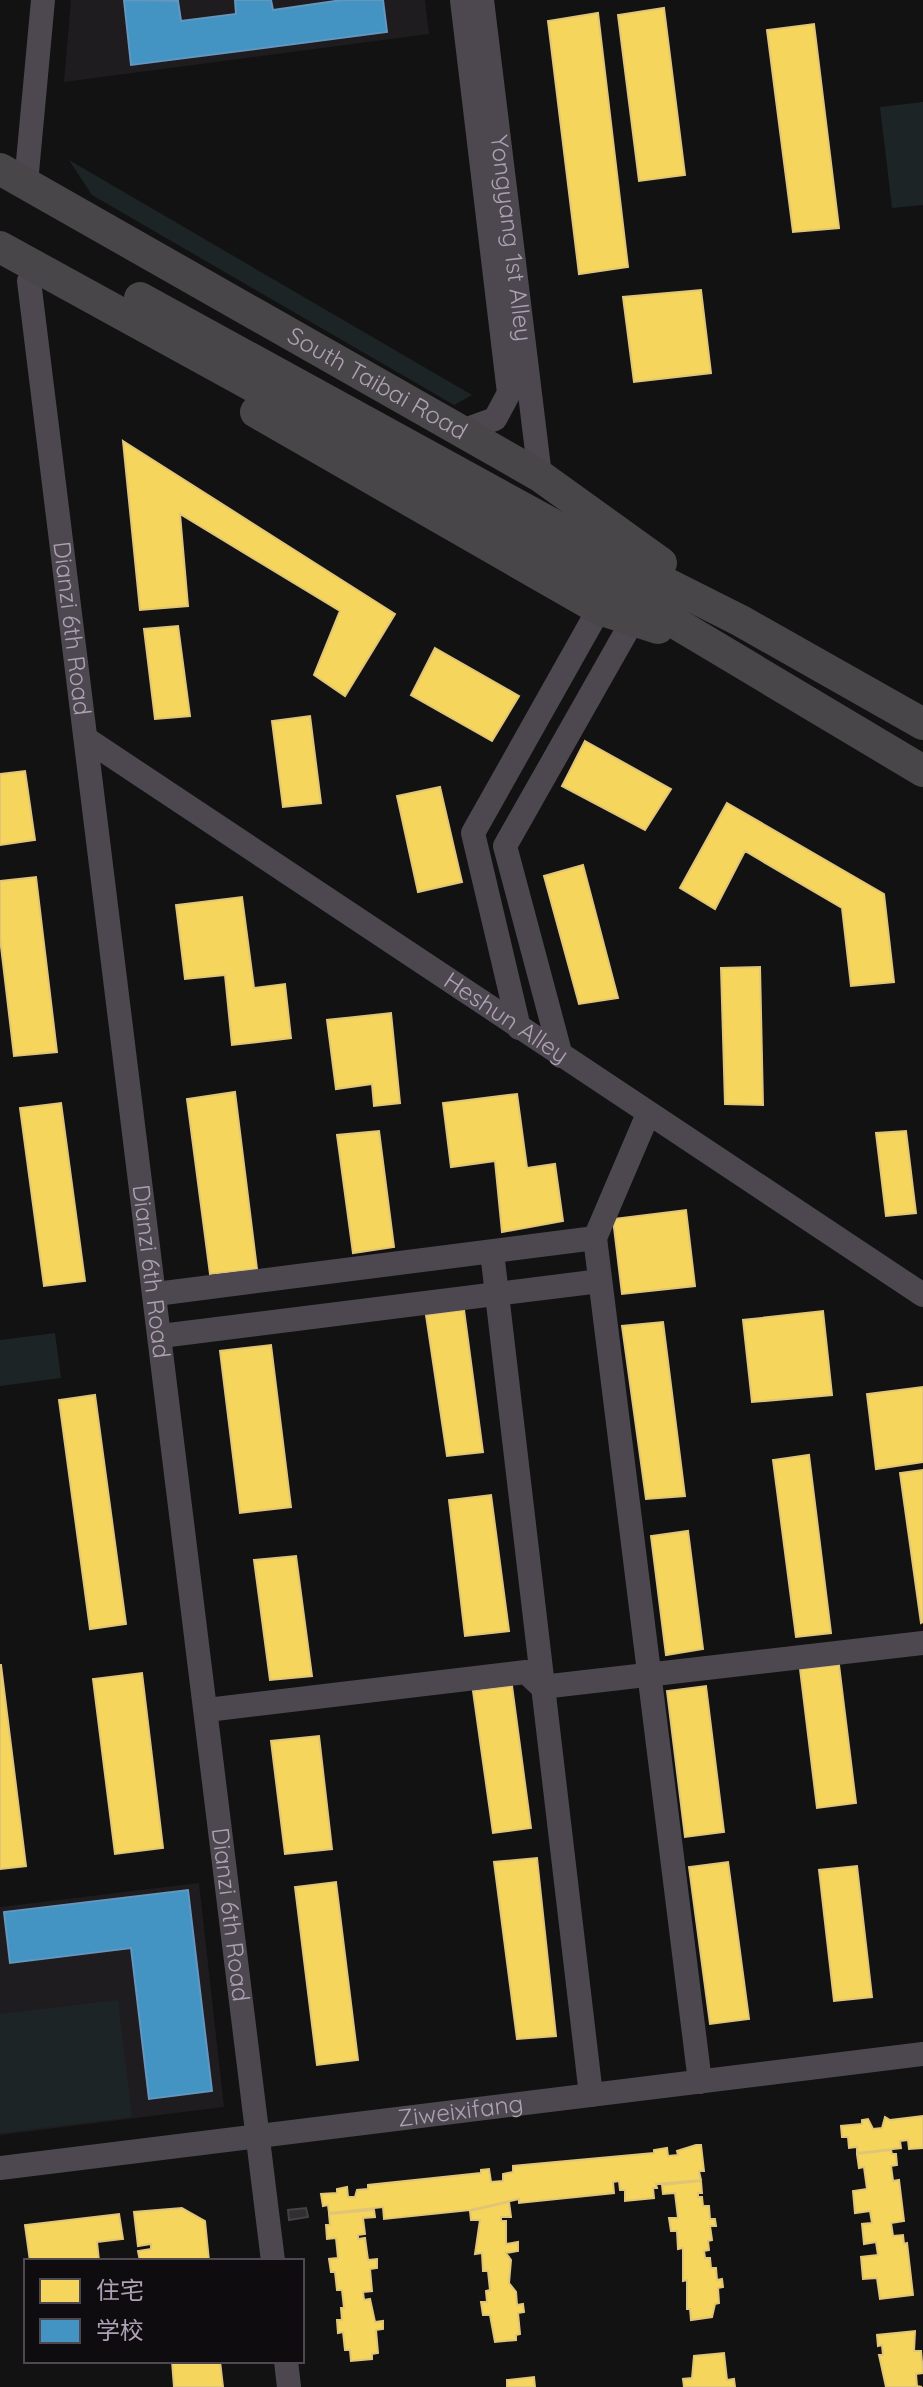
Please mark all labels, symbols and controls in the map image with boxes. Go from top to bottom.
street label: Yongyang 1st Alley [485,133,539,343]
street label: South Taibai Road [283,320,473,446]
street label: Dianzi 6th Road [47,540,98,717]
street label: Heshun Alley [439,965,575,1069]
street label: Dianzi 6th Road [126,1183,178,1360]
street label: Dianzi 6th Road [206,1826,257,2003]
street label: Ziweixifang [396,2088,525,2133]
legend [24,2259,304,2363]
text: 住宅 [96,2275,144,2305]
text: 学校 [96,2315,144,2345]

